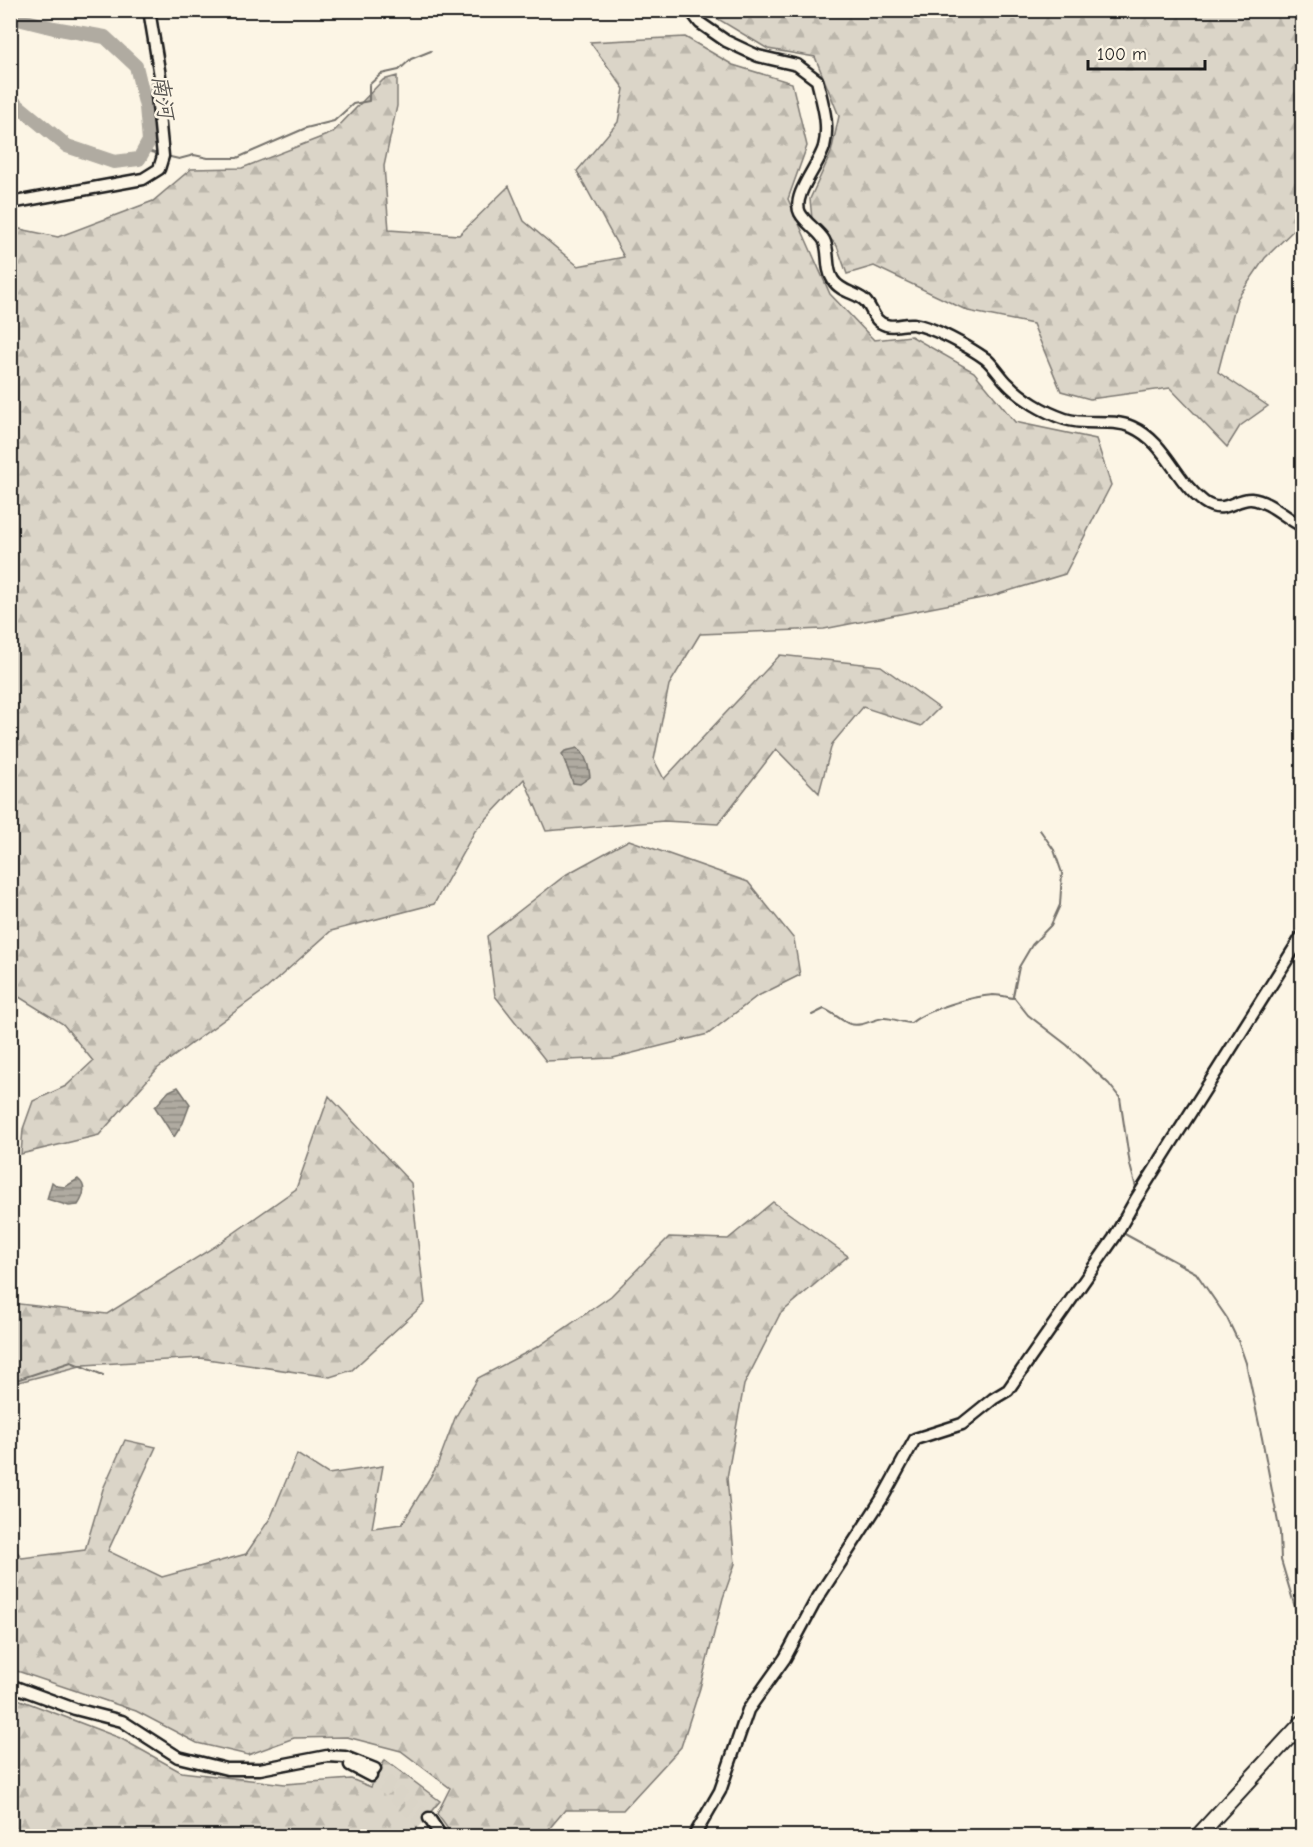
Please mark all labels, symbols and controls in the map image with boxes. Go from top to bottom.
scale bar [1088,33,1205,71]
text: 100 m [1097,44,1147,65]
water label: 南河 [147,73,180,124]

